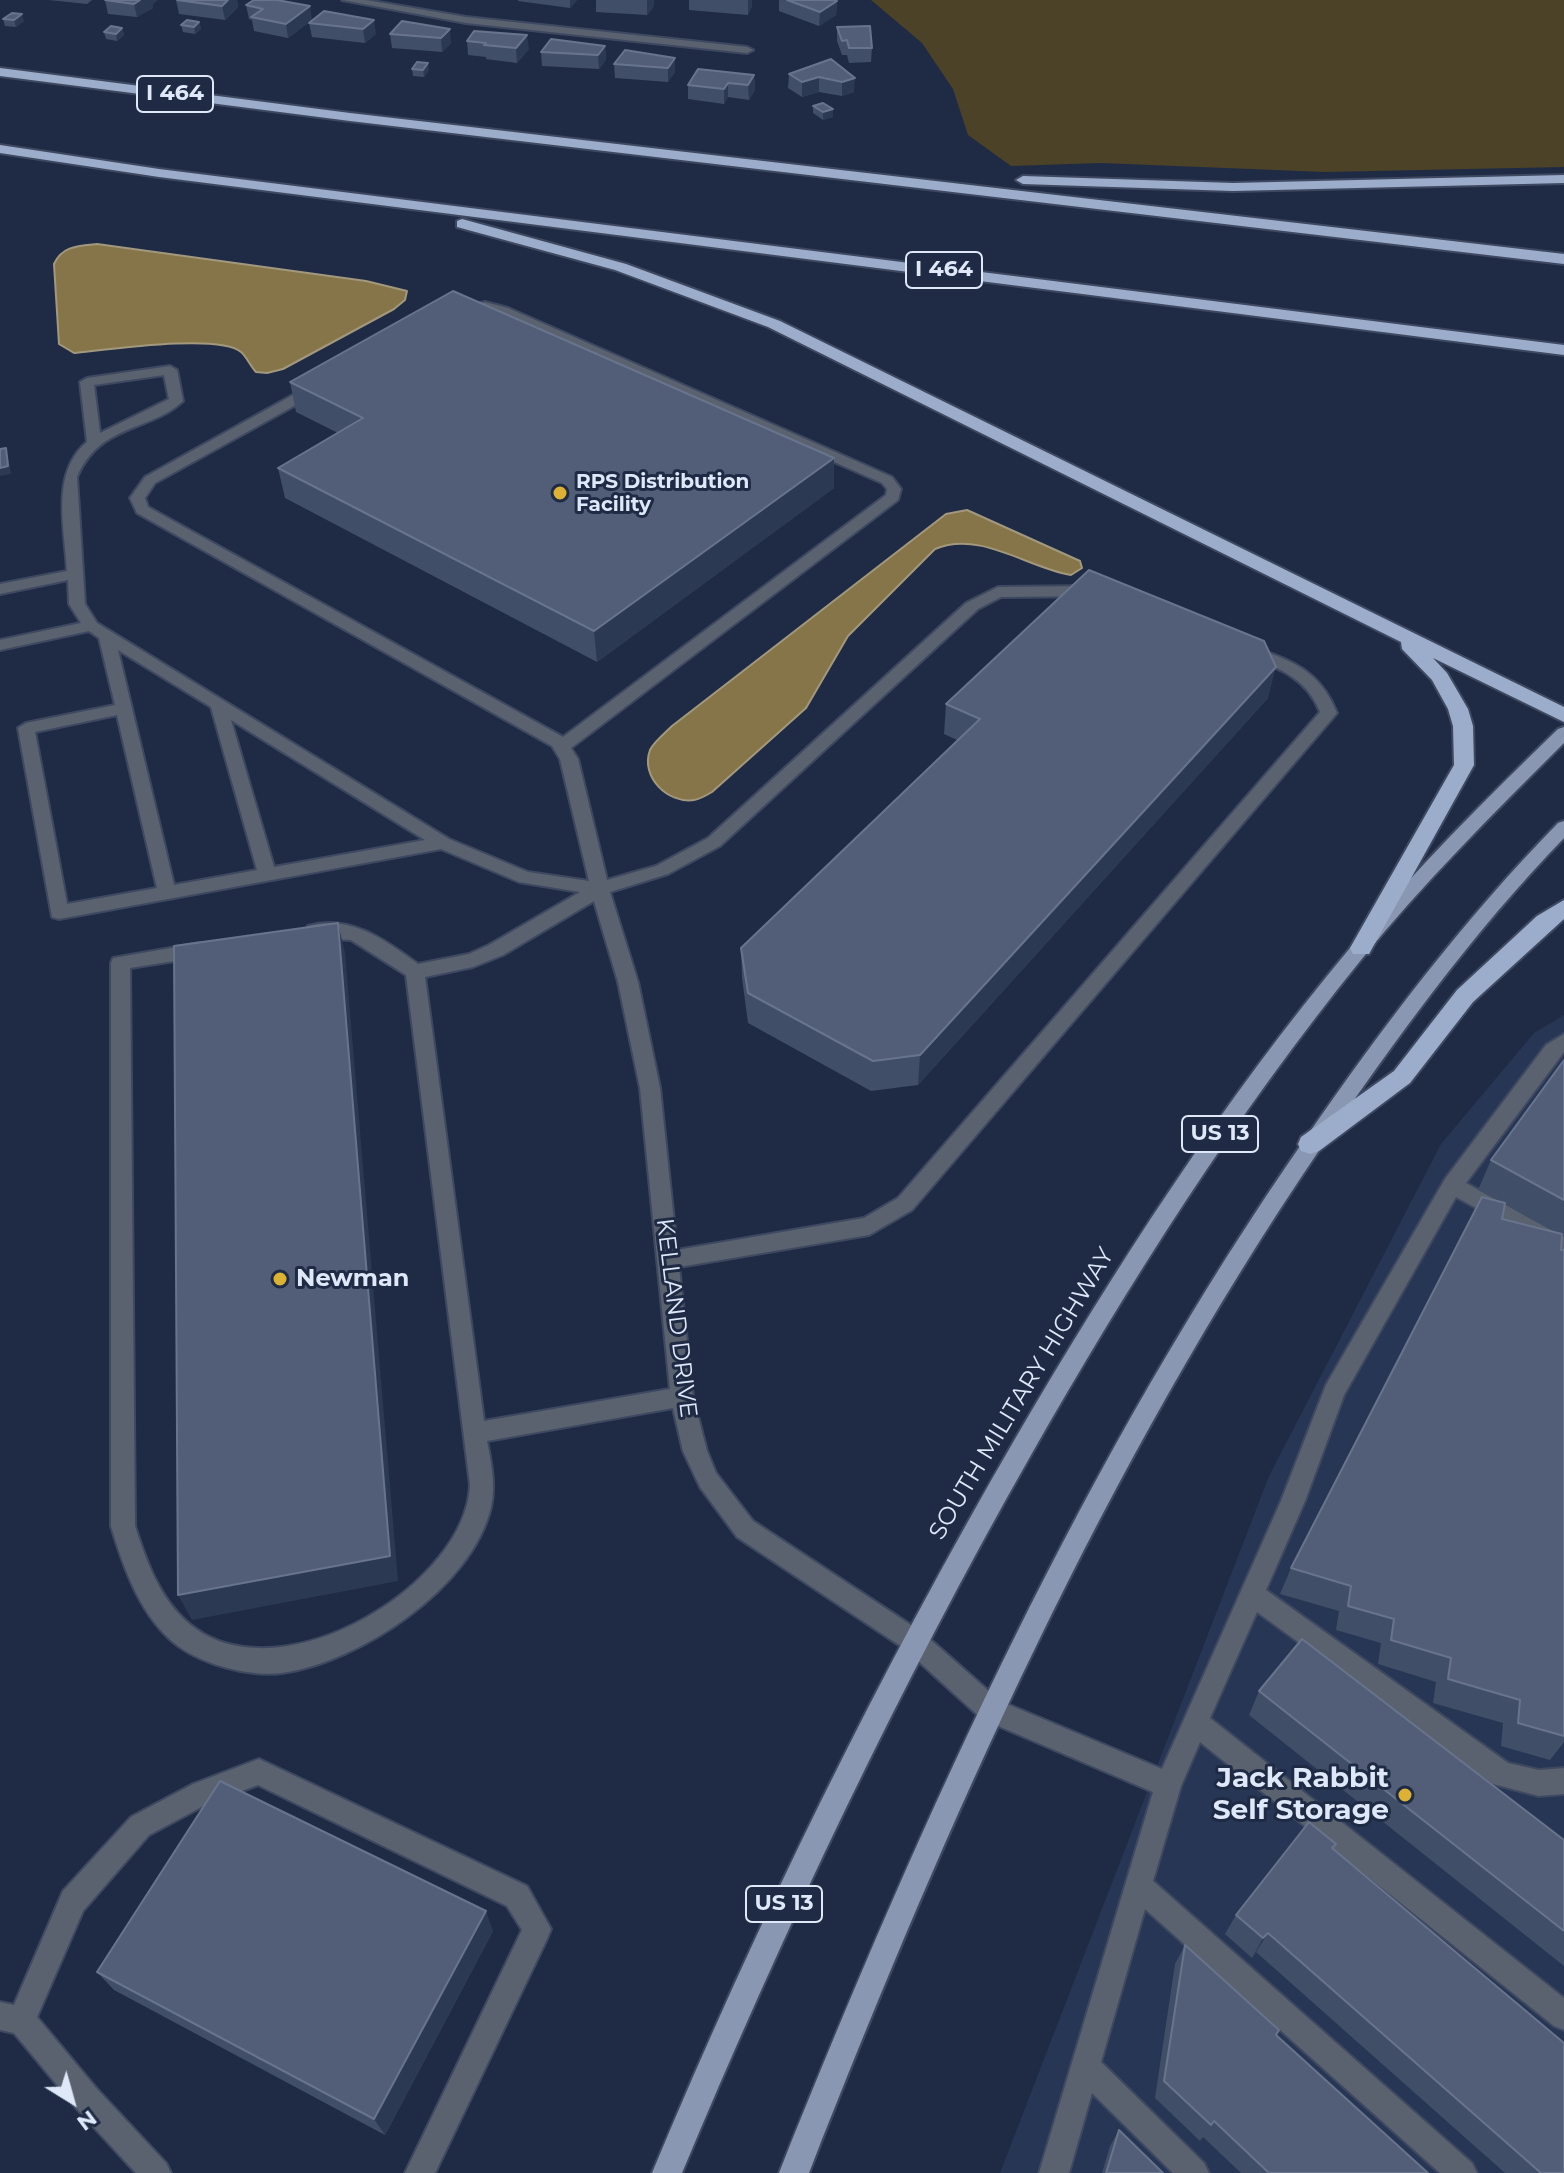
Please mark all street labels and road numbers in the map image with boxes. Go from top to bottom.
road number: I 464 [137,76,213,112]
road number: I 464 [906,252,982,288]
road number: US 13 [1182,1116,1258,1152]
street label: KELLAND DRIVE [649,1217,703,1419]
street label: SOUTH MILITARY HIGHWAY [923,1243,1121,1545]
road number: US 13 [746,1886,822,1922]

